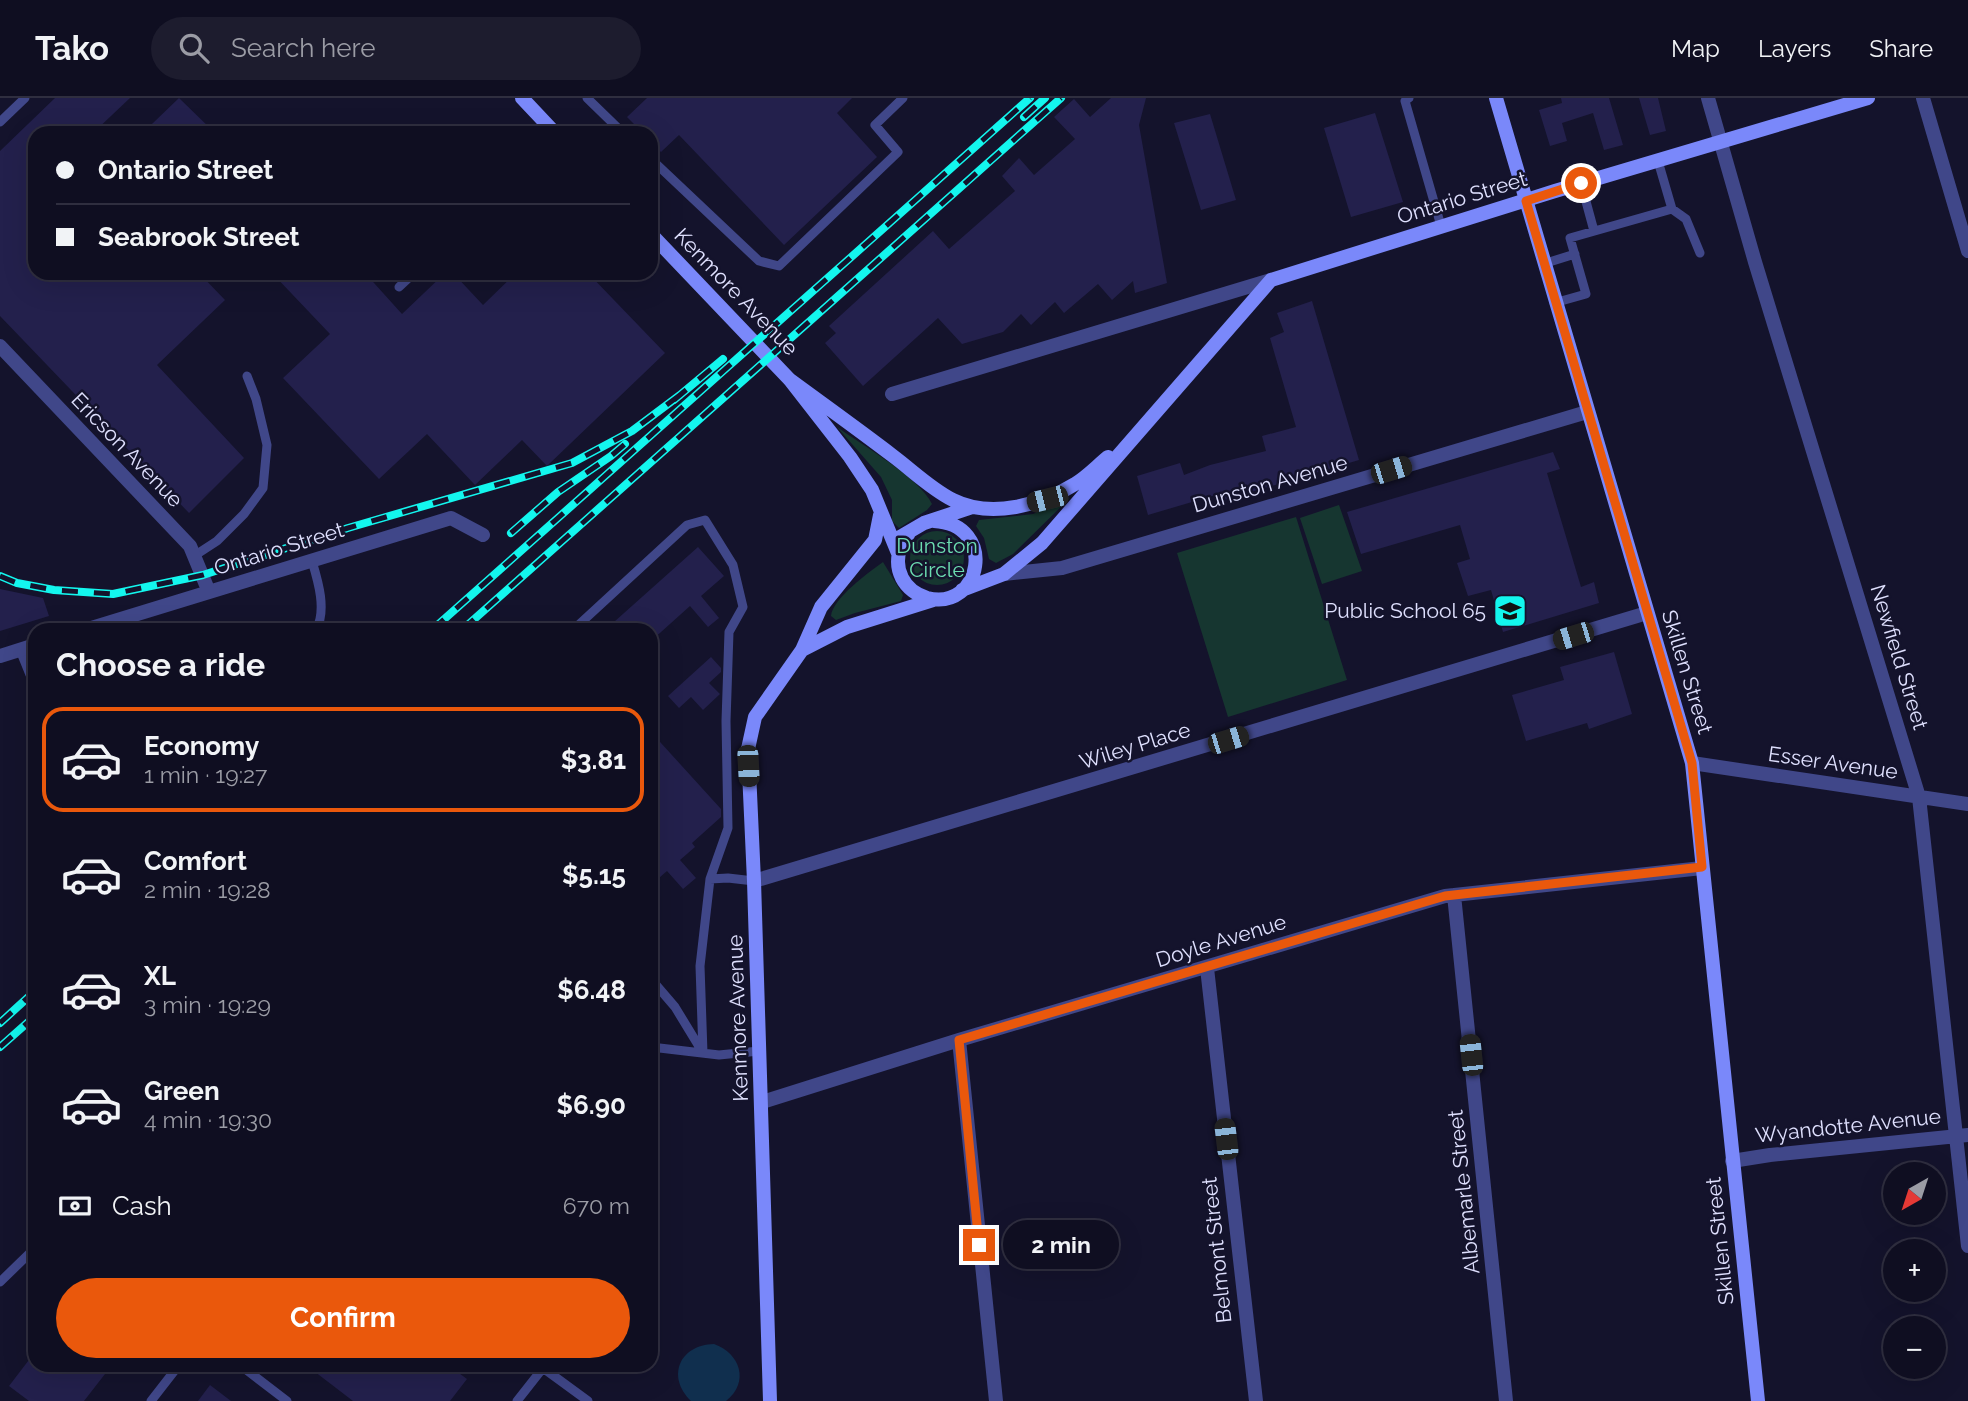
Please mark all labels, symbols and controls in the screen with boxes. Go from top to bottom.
search box [151,17,641,80]
text: Tako [35,29,109,68]
icon: search [175,29,213,67]
text: Search here [231,33,375,63]
text: Map [1671,34,1720,63]
text: Layers [1758,34,1831,63]
text: Share [1869,34,1933,63]
text: Ontario Street [98,155,273,185]
street label: Ontario Street [1394,166,1530,229]
route start [1565,167,1597,199]
text: Seabrook Street [98,222,300,252]
street label: Kenmore Avenue [669,223,803,360]
street label: Ericson Avenue [66,387,188,512]
street label: Dunston Avenue [1190,449,1350,518]
car [1368,454,1415,486]
car [1025,484,1070,514]
street label: Ontario Street [211,517,347,580]
park label: Dunston Circle [896,533,978,582]
street label: Newfield Street [1866,581,1933,732]
school or university icon: Public School 65 [1491,592,1529,630]
place label: Public School 65 [1324,598,1486,623]
street label: Skillen Street [1657,607,1718,737]
car [1550,620,1597,652]
text: Choose a ride [56,646,265,683]
street label: Wiley Place [1076,717,1193,774]
car [1205,724,1252,756]
icon: car [60,728,123,791]
text: Economy [144,731,259,761]
street label: Esser Avenue [1767,741,1899,784]
car [737,744,760,788]
text: $3.81 [561,745,626,775]
text: 1 min · 19:27 [144,761,267,788]
icon: car [60,843,123,906]
text: Comfort [144,846,247,876]
text: $5.15 [562,860,626,890]
text: 2 min · 19:28 [144,876,271,903]
street label: Doyle Avenue [1153,909,1289,972]
street label: Kenmore Avenue [722,934,753,1102]
icon: car [60,958,123,1021]
text: XL [144,961,176,991]
text: $6.48 [557,975,626,1005]
text: 3 min · 19:29 [144,991,271,1018]
car [1459,1033,1484,1077]
icon: car [60,1073,123,1136]
text: Green [144,1076,220,1106]
text: $6.90 [557,1090,626,1120]
street label: Wyandotte Avenue [1754,1103,1942,1148]
text: 4 min · 19:30 [144,1106,272,1133]
street label: Albemarle Street [1442,1109,1485,1275]
car [1214,1117,1239,1161]
north arrow [1883,1162,1946,1225]
map controls [1883,1162,1946,1379]
street label: Belmont Street [1196,1176,1237,1324]
street label: Skillen Street [1700,1176,1739,1306]
icon: cash [56,1187,94,1225]
text: Cash [112,1191,172,1221]
text: 670 m [563,1192,630,1219]
callout: 2 min [1004,1220,1119,1270]
route end [963,1229,995,1261]
text: 2 min [1031,1231,1091,1258]
button: + [1883,1239,1946,1302]
button: Confirm [56,1278,630,1358]
button: − [1883,1316,1946,1379]

